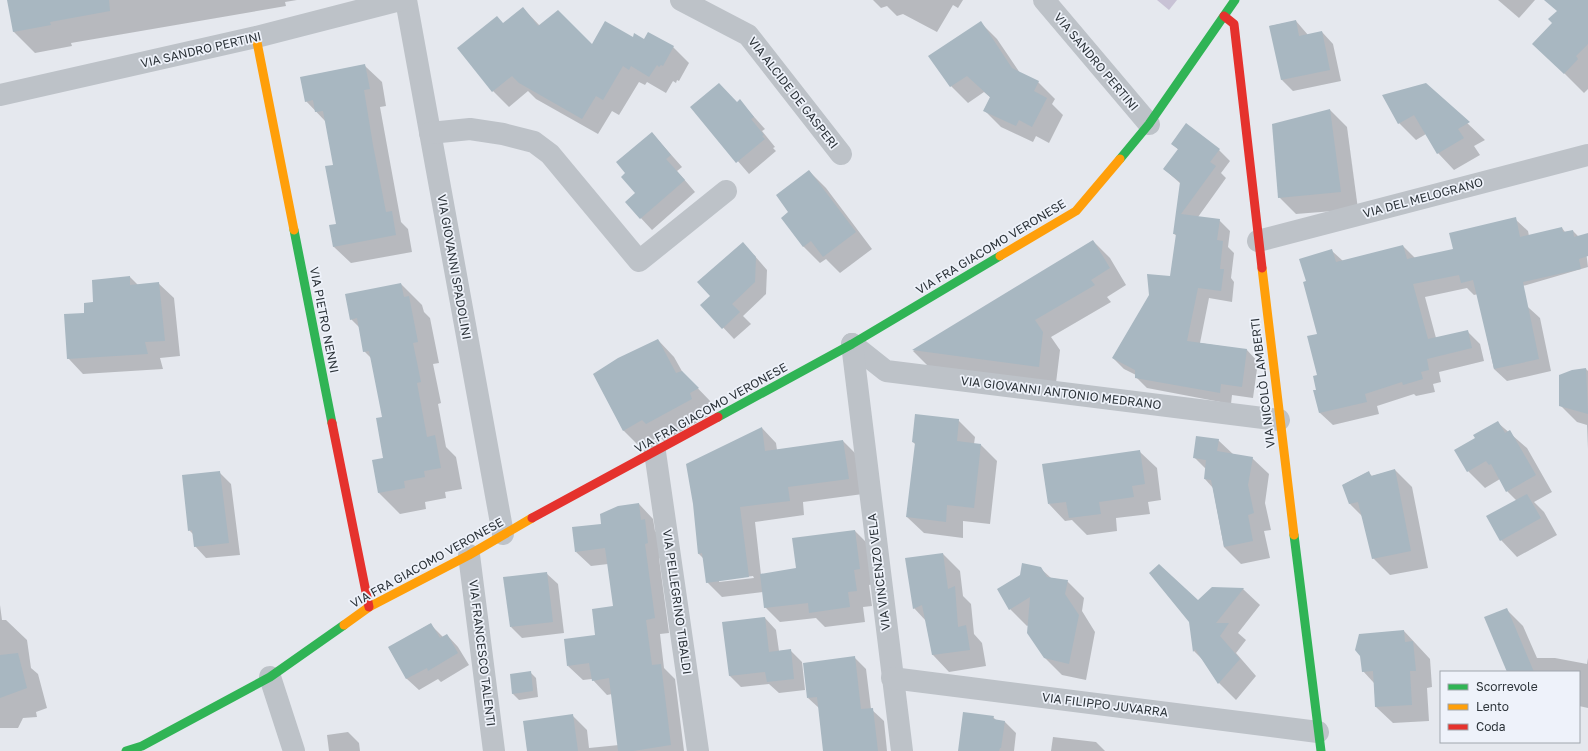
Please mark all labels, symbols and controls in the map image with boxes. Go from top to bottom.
street label: VIA SANDRO PERTINI [1051,10,1142,114]
street label: VIA SANDRO PERTINI [139,28,263,71]
street label: VIA ALCIDE DE GASPERI [745,34,842,152]
street label: VIA DEL MELOGRANO [1361,174,1485,221]
street label: VIA GIOVANNI SPADOLINI [434,193,475,341]
street label: VIA FRA GIACOMO VERONESE [913,196,1068,297]
street label: VIA PIETRO NENNI [307,266,342,374]
street label: VIA NICOLÒ LAMBERTI [1247,317,1278,449]
street label: VIA FRA GIACOMO VERONESE [632,359,790,456]
street label: VIA GIOVANNI ANTONIO MEDRANO [960,373,1162,412]
street label: VIA VINCENZO VELA [864,513,893,632]
street label: VIA FRA GIACOMO VERONESE [348,514,506,611]
street label: VIA PELLEGRINO TIBALDI [660,528,695,675]
street label: VIA FRANCESCO TALENTI [466,579,499,727]
legend [1440,671,1580,743]
text: Scorrevole [1476,679,1538,694]
street label: VIA FILIPPO JUVARRA [1041,689,1169,720]
text: Lento [1476,699,1509,714]
text: Coda [1476,719,1506,734]

